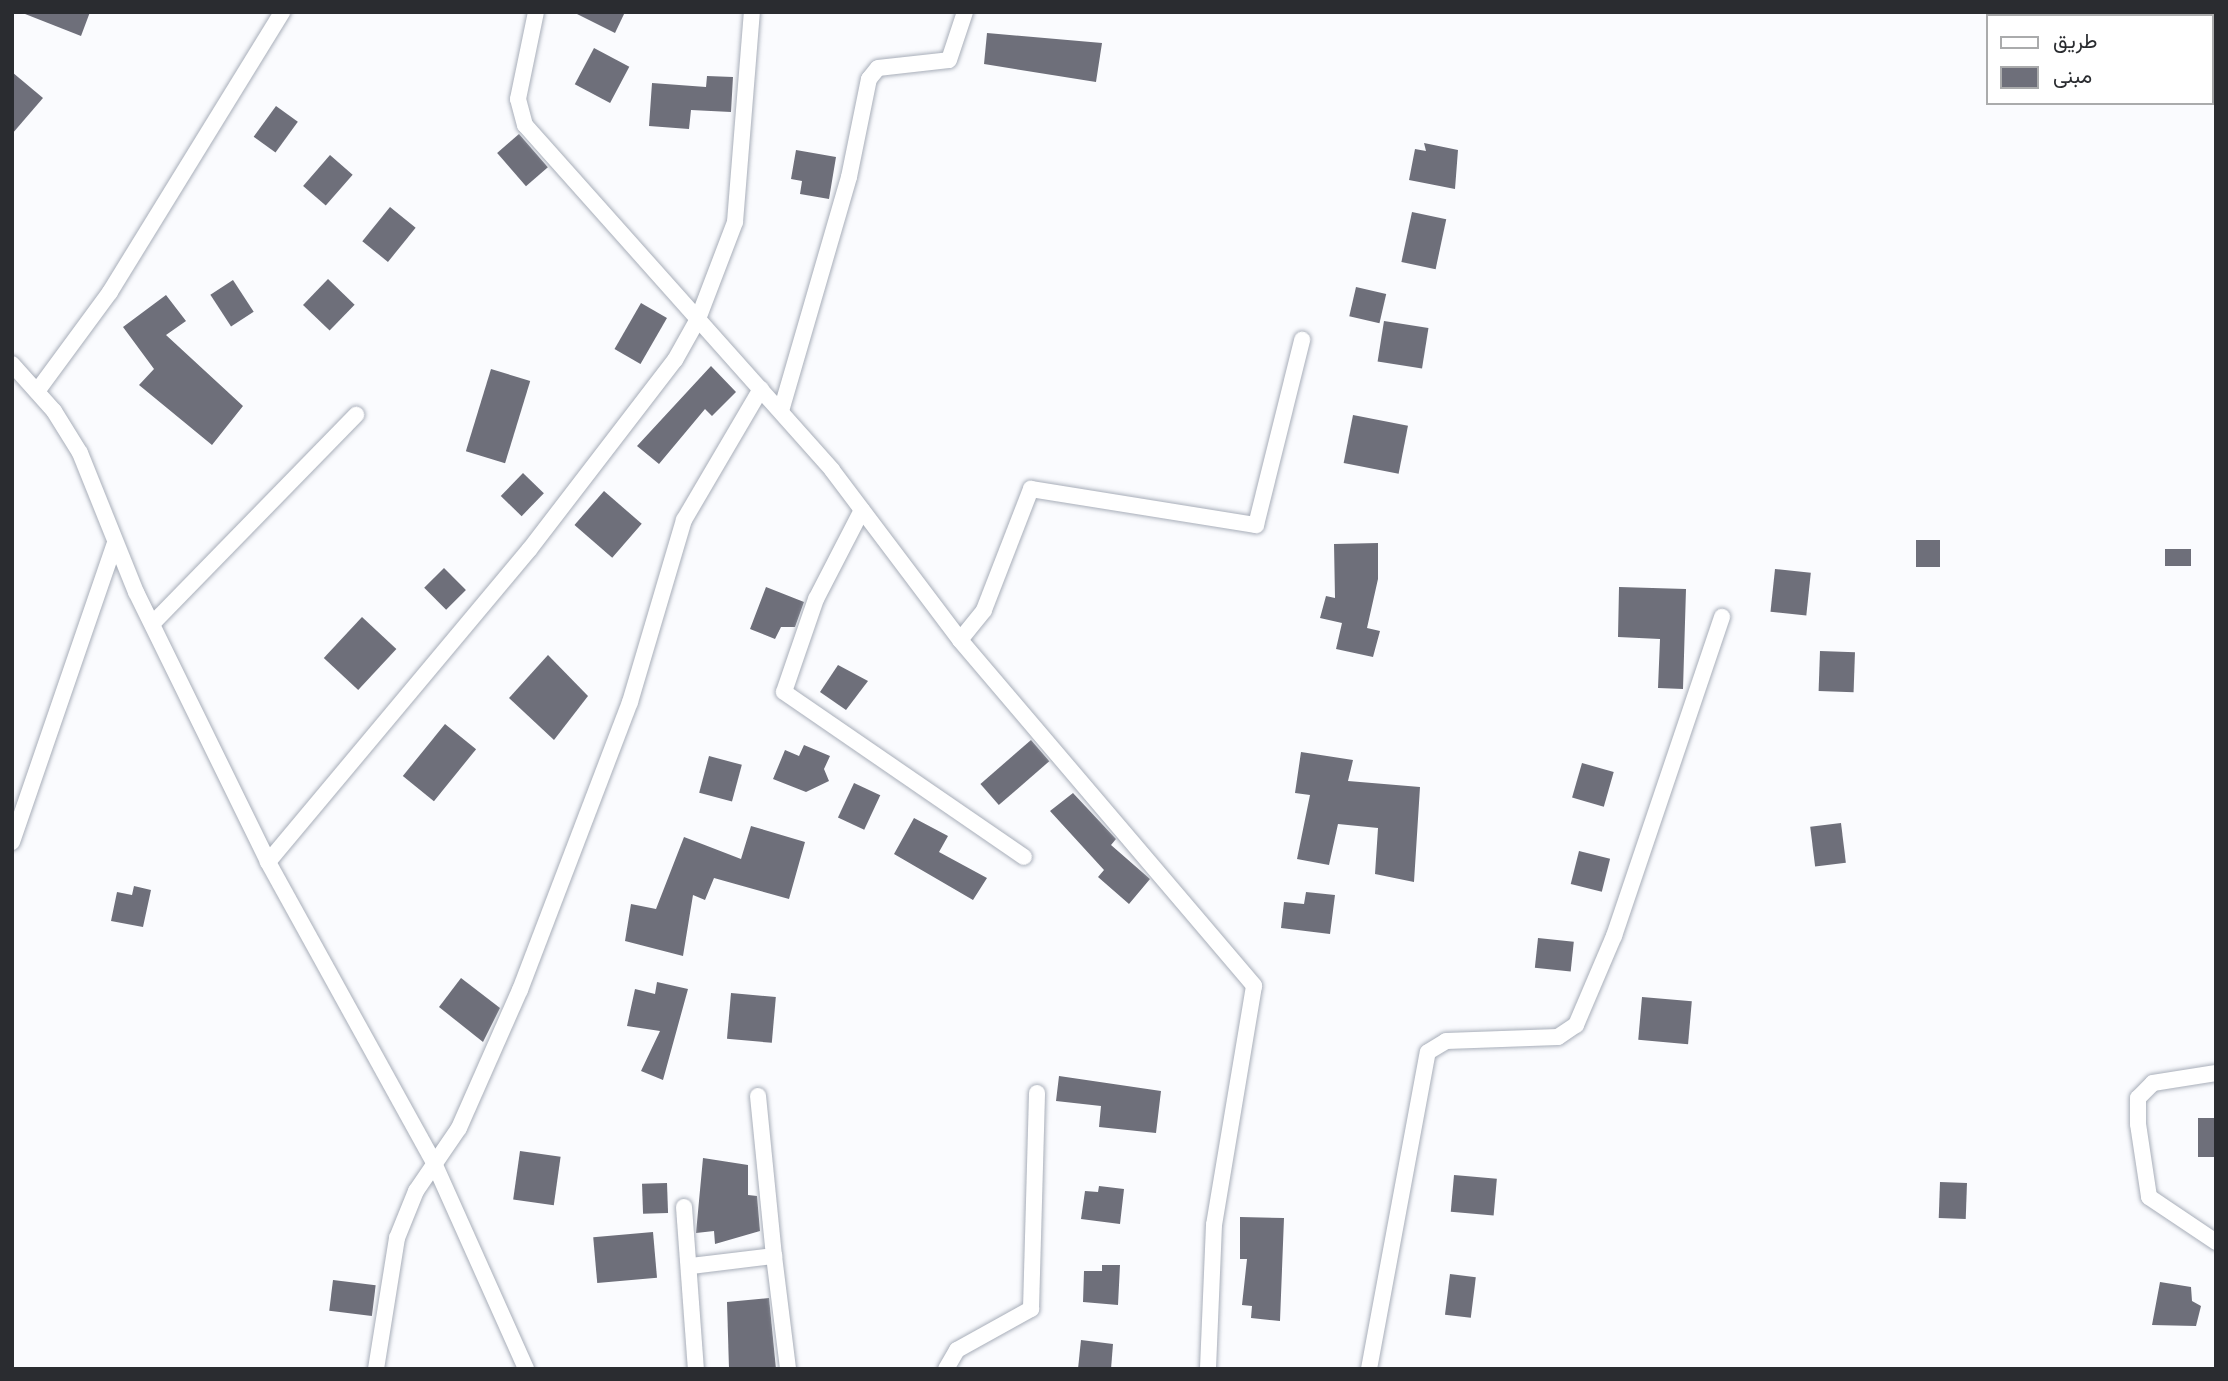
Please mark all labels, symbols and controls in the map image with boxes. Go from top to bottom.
legend [1986,14,2214,105]
text: طريق [2053,29,2098,56]
text: مبنى [2053,64,2092,91]

